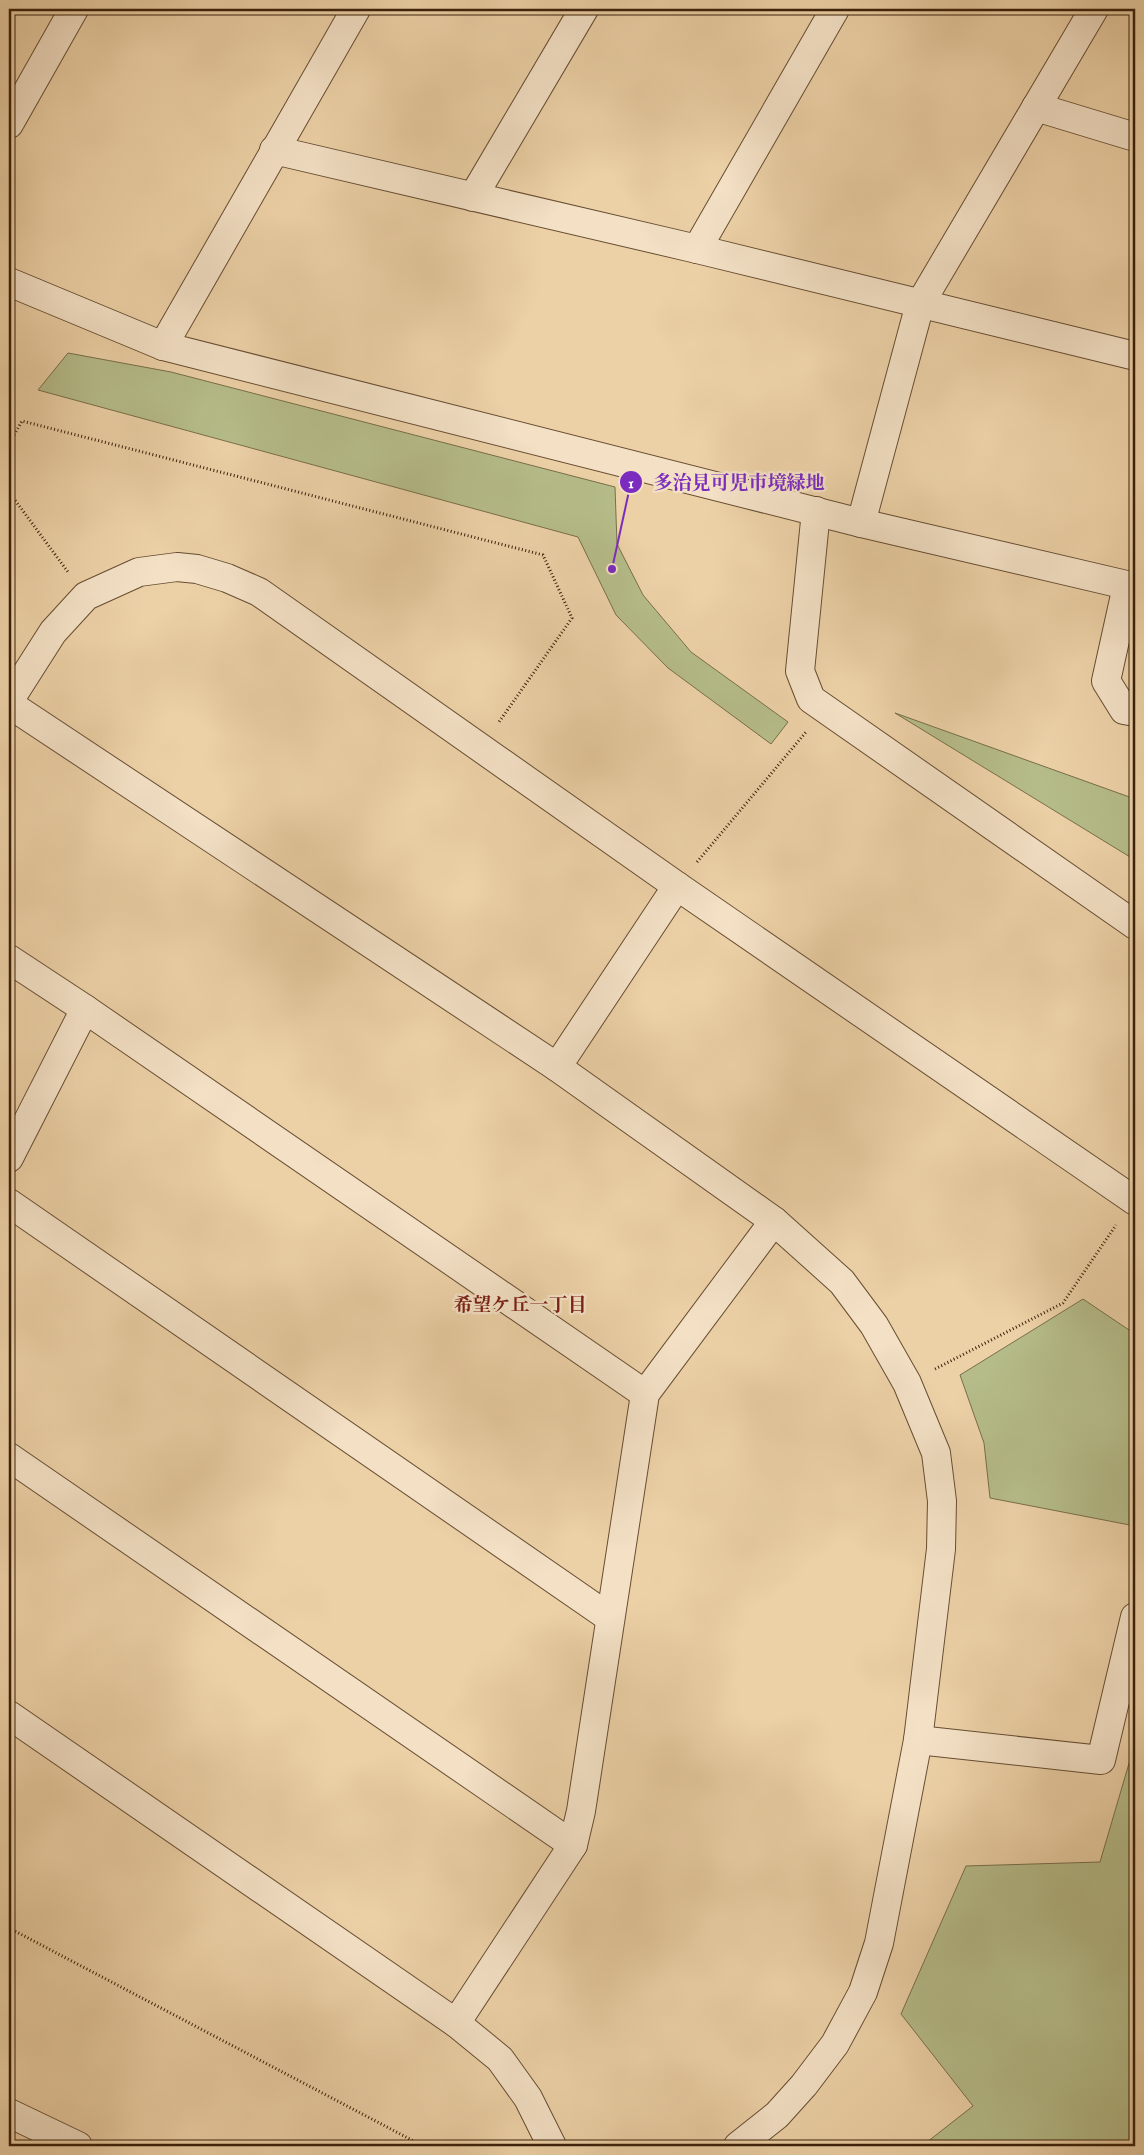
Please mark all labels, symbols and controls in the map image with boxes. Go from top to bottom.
callout: 多治見可児市境緑地 [619,465,835,499]
text: 多治見可児市境緑地 [653,472,825,496]
text: 1 [628,474,634,493]
district label: 希望ケ丘一丁目 [453,1294,587,1318]

